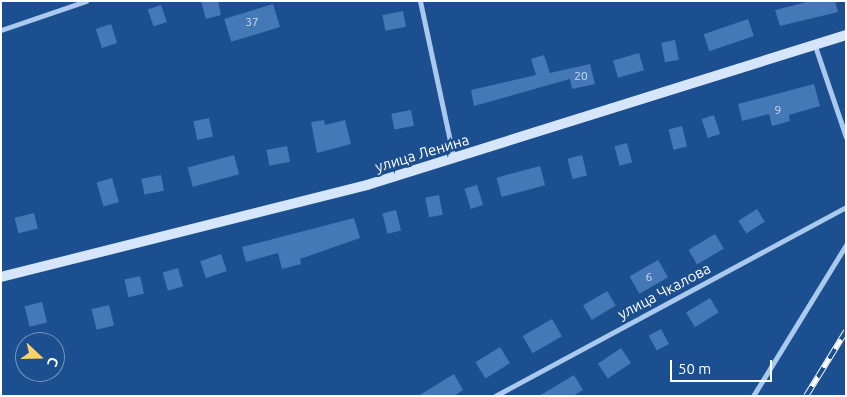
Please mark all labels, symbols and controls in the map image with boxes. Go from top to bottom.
house number: 37 [245,15,259,29]
house number: 20 [574,69,588,83]
house number: 9 [775,103,781,117]
street label: улица Ленина [373,130,471,176]
street label: улица Чкалова [614,259,714,323]
house number: 6 [646,270,652,284]
north arrow [15,332,65,382]
scale bar [672,350,774,382]
text: С [44,355,62,369]
text: 50 m [678,360,711,377]

